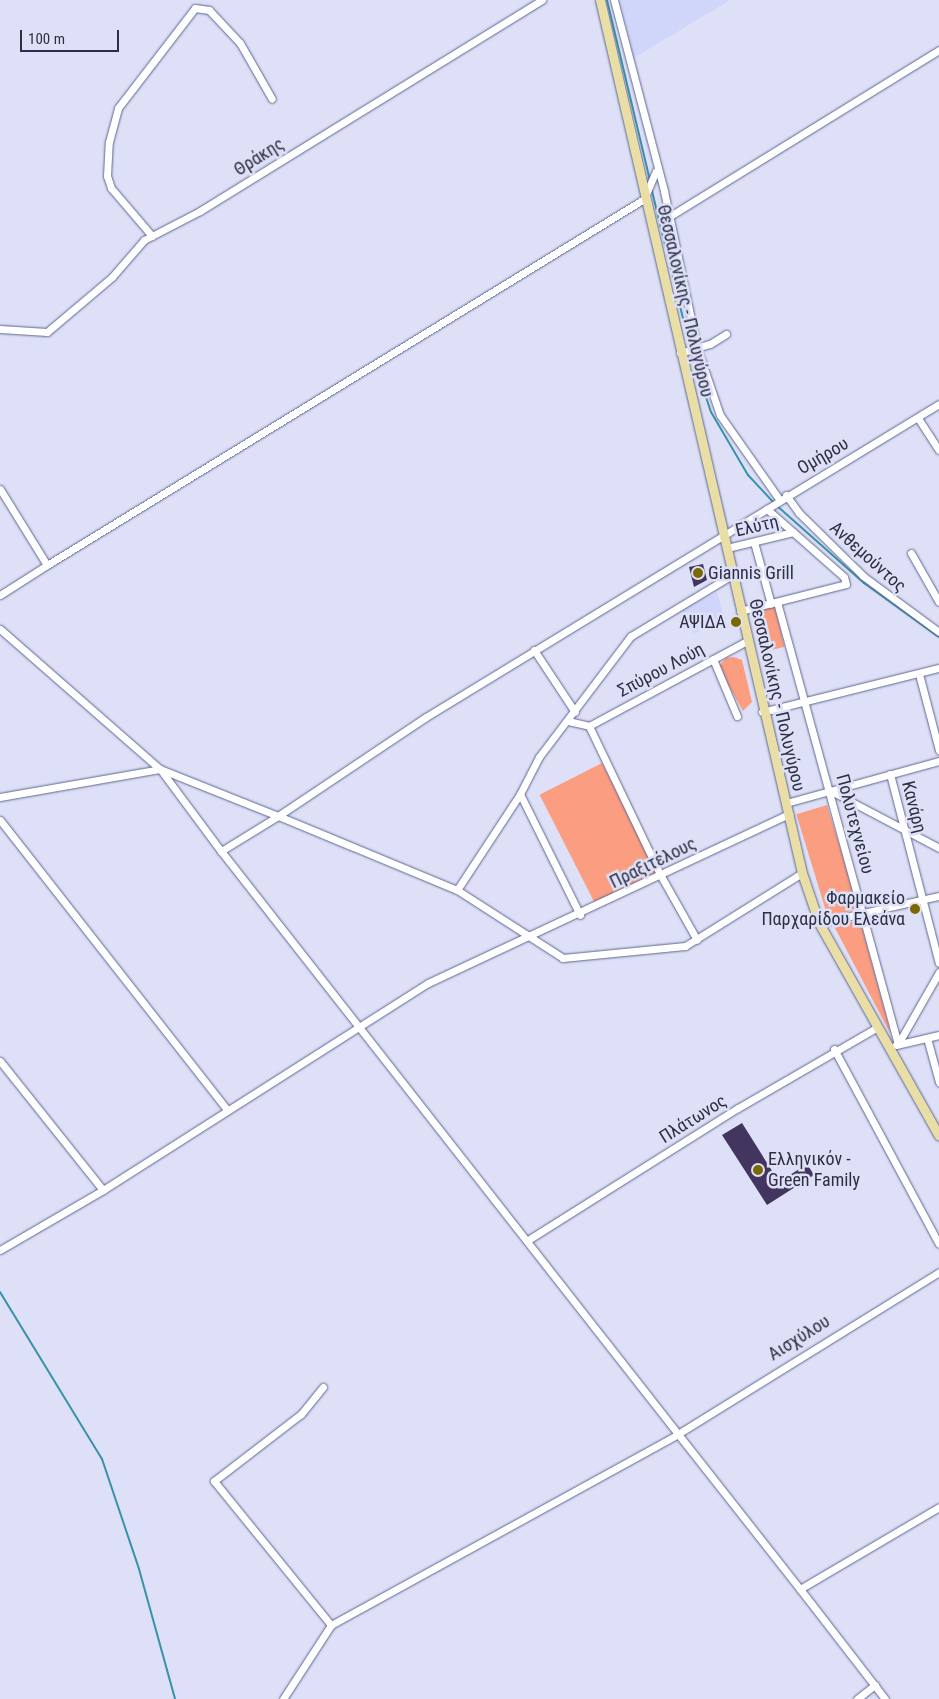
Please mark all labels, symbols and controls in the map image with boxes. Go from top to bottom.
scale bar [22,20,121,52]
text: 100 m [28,30,65,48]
street label: Θράκης [230,133,288,181]
street label: Θεσσαλονίκης - Πολυγύρου [652,203,718,399]
street label: Ομήρου [794,433,852,479]
street label: Ελύτη [733,511,781,541]
street label: Ανθεμούντος [825,517,911,597]
place label: Giannis Grill [708,562,794,584]
marker: Giannis Grill [692,567,704,579]
street label: Θεσσαλονίκης - Πολυγύρου [744,597,810,793]
place label: ΑΨΙΔΑ [679,611,726,633]
marker: ΑΨΙΔΑ [730,616,742,628]
street label: Σπύρου Λούη [614,638,708,702]
street label: Πολυτεχνείου [831,772,879,876]
street label: Κανάρη [897,779,931,835]
street label: Πραξιτέλους [606,833,700,893]
place label: Φαρμακείο Παρχαρίδου Ελεάνα [761,888,905,931]
marker: Φαρμακείο Παρχαρίδου Ελεάνα [909,903,921,915]
street label: Πλάτωνος [656,1090,730,1148]
place label: Ελληνικόν - Green Family [768,1149,860,1192]
marker: Ελληνικόν - Green Family [752,1164,764,1176]
street label: Αισχύλου [764,1311,834,1365]

